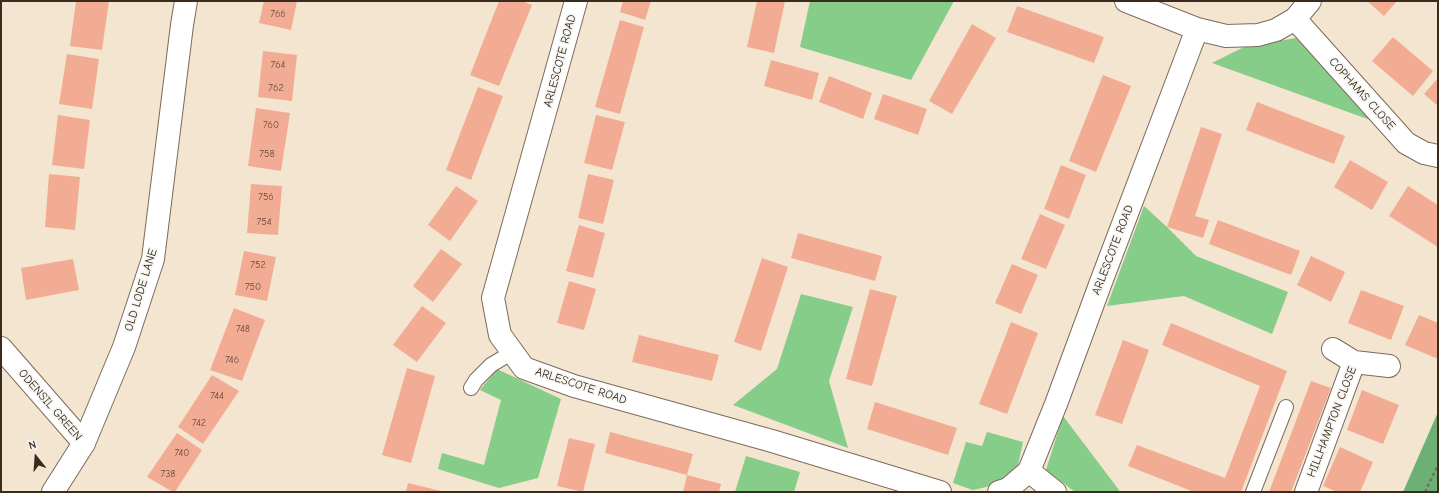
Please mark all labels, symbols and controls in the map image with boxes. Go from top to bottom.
house number: 766 [270,8,286,20]
street label: ARLESCOTE ROAD [541,13,579,109]
street label: COPHAMS CLOSE [1326,55,1398,133]
house number: 764 [271,59,285,71]
house number: 762 [268,82,284,94]
house number: 760 [263,119,279,131]
house number: 758 [259,148,275,160]
house number: 756 [258,191,274,203]
street label: ARLESCOTE ROAD [1089,203,1137,297]
house number: 754 [257,216,271,228]
street label: OLD LODE LANE [122,247,160,333]
house number: 752 [250,259,266,271]
house number: 750 [245,281,261,293]
house number: 748 [236,323,250,335]
house number: 746 [225,354,239,366]
street label: ARLESCOTE ROAD [533,364,629,408]
street label: HILLHAMPTON CLOSE [1304,365,1360,479]
street label: ODENSIL GREEN [15,366,85,444]
house number: 744 [210,390,224,402]
house number: 742 [192,417,206,429]
north arrow [16,437,56,477]
house number: 740 [175,447,189,459]
house number: 738 [161,468,175,480]

